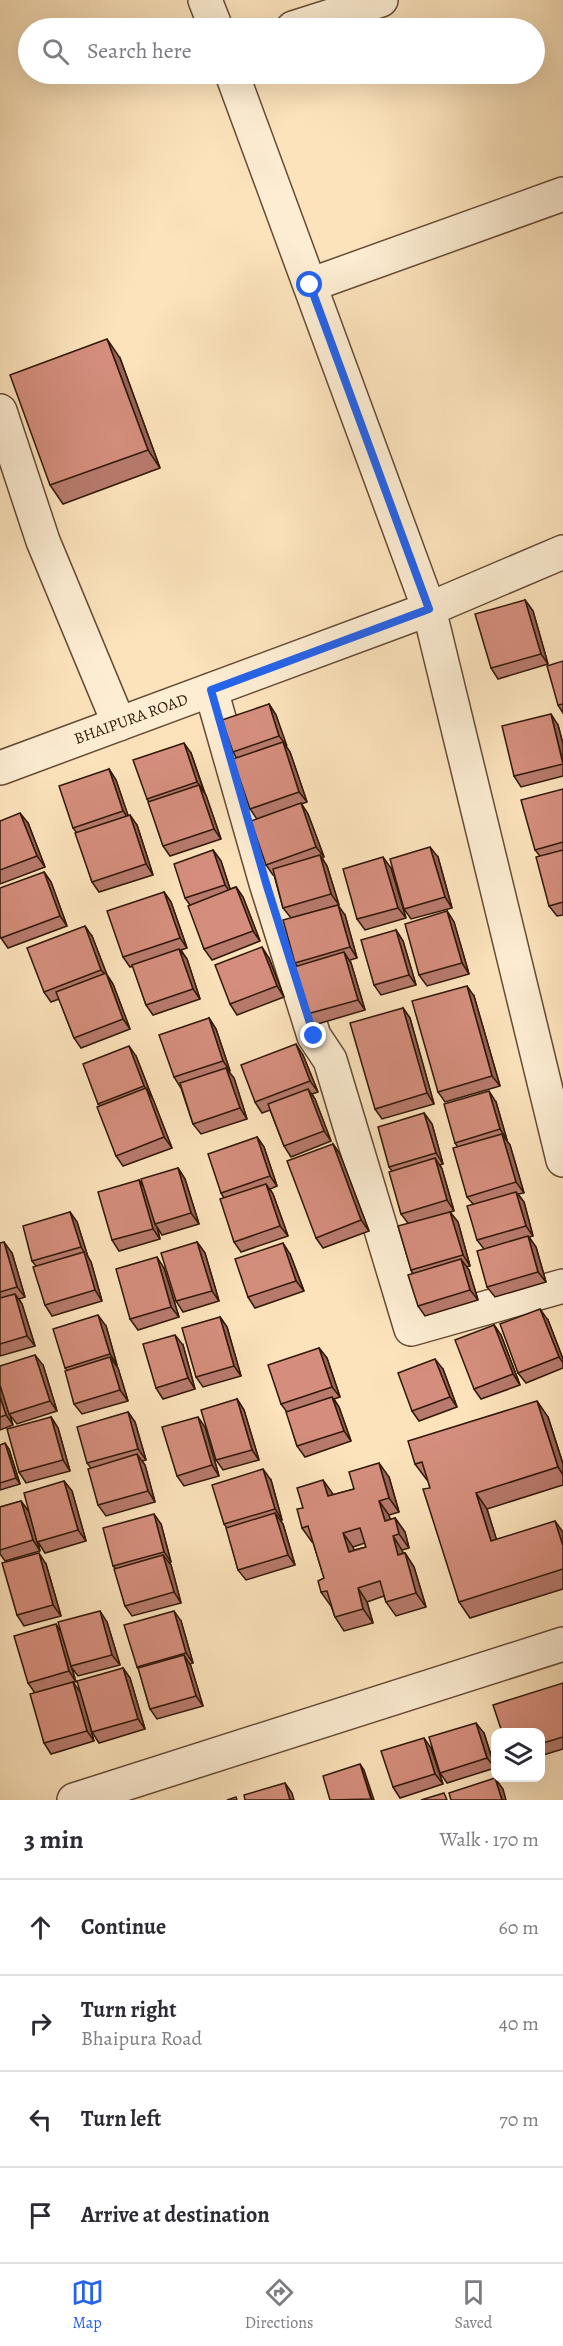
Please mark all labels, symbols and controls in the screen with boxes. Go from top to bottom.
search box [18,18,545,84]
icon: search [39,35,72,68]
text: Search here [87,36,192,66]
route start [296,271,322,297]
street label: BHAIPURA ROAD [71,688,191,750]
route end [300,1022,326,1048]
map controls [491,1728,545,1782]
button: layers [491,1728,545,1782]
text: 3 min [24,1822,84,1857]
text: Walk · 170 m [439,1826,539,1853]
icon: ahead [24,1911,57,1944]
text: Continue [81,1912,166,1942]
text: 60 m [499,1914,539,1941]
text: Turn right [81,1995,177,2025]
icon: right [24,2007,57,2040]
text: 40 m [499,2010,539,2037]
text: Bhaipura Road [81,2025,202,2052]
icon: left [24,2103,57,2136]
text: Turn left [81,2104,161,2134]
text: 70 m [499,2106,539,2133]
icon: arrive [24,2199,57,2232]
text: Arrive at destination [81,2200,270,2230]
tab: Map [71,2276,104,2334]
tab: Directions [245,2276,313,2334]
tab: Saved [454,2276,492,2334]

